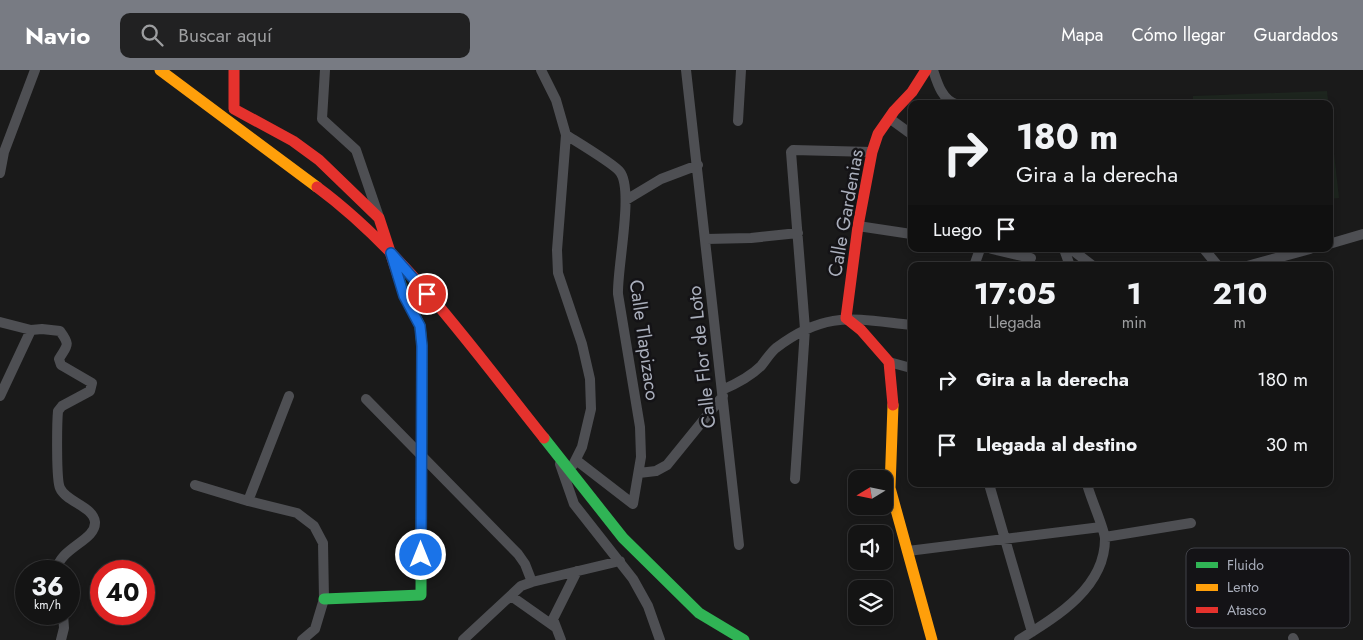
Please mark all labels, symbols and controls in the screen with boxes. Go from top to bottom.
search box [120,13,470,58]
text: Navio [25,18,90,53]
icon: search [138,21,166,49]
text: Buscar aquí [178,22,272,49]
text: Mapa [1061,22,1103,48]
text: Cómo llegar [1131,22,1226,48]
text: Guardados [1254,22,1338,48]
text: 180 m [1016,112,1118,162]
icon: right [933,120,998,185]
street label: Calle Gardenias [821,147,870,279]
text: Gira a la derecha [1016,158,1178,190]
icon: arrive [992,215,1020,243]
text: Luego [933,216,982,243]
text: 17:05 [974,272,1056,315]
text: 1 [1127,272,1142,315]
text: 210 [1212,272,1267,315]
pin [406,273,448,315]
street label: Calle Tlapizaco [623,278,666,402]
icon: arrive [413,280,441,308]
street label: Calle Flor de Loto [681,284,722,429]
text: Llegada [988,311,1041,334]
text: min [1122,311,1147,334]
text: m [1234,311,1246,334]
icon: right [933,366,961,394]
text: Gira a la derecha [976,366,1129,393]
text: 180 m [1257,366,1308,393]
icon: arrive [933,431,961,459]
text: Llegada al destino [976,431,1137,458]
text: 30 m [1266,431,1308,458]
north arrow [848,470,892,515]
map controls [848,470,893,625]
button: sound [848,525,893,570]
position arrow [394,528,446,580]
legend [1186,548,1350,628]
text: Fluido [1227,555,1264,575]
speed limit sign: 40 [90,560,155,625]
text: 36 [31,568,64,604]
text: Lento [1227,577,1259,597]
button: layers [848,580,893,625]
text: km/h [34,596,61,614]
text: Atasco [1227,600,1267,620]

